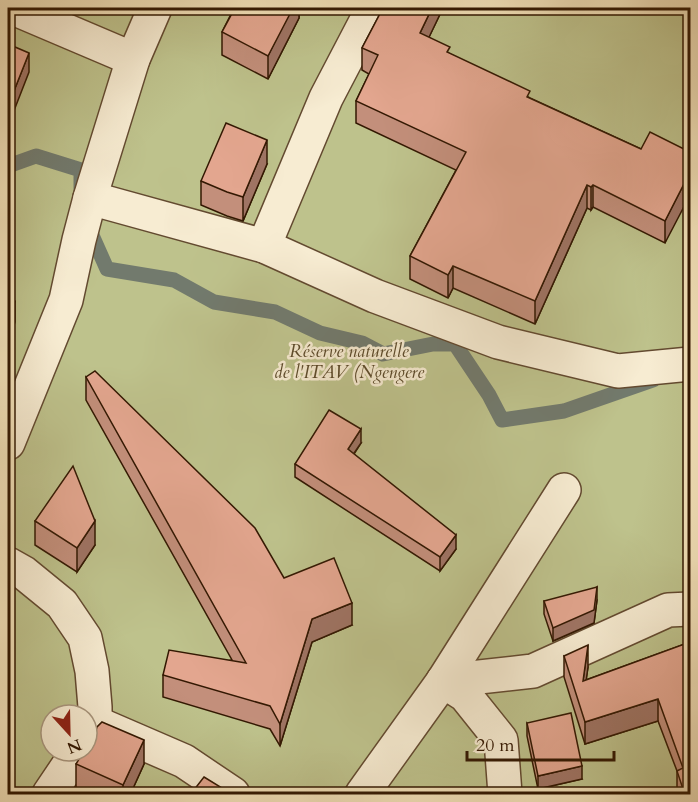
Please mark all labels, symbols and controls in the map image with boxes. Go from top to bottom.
park label: Réserve naturelle de l'ITAV (Ngengere [274,339,425,385]
north arrow [39,703,99,763]
scale bar [467,724,614,762]
text: N [64,733,85,759]
text: 20 m [476,733,515,758]

